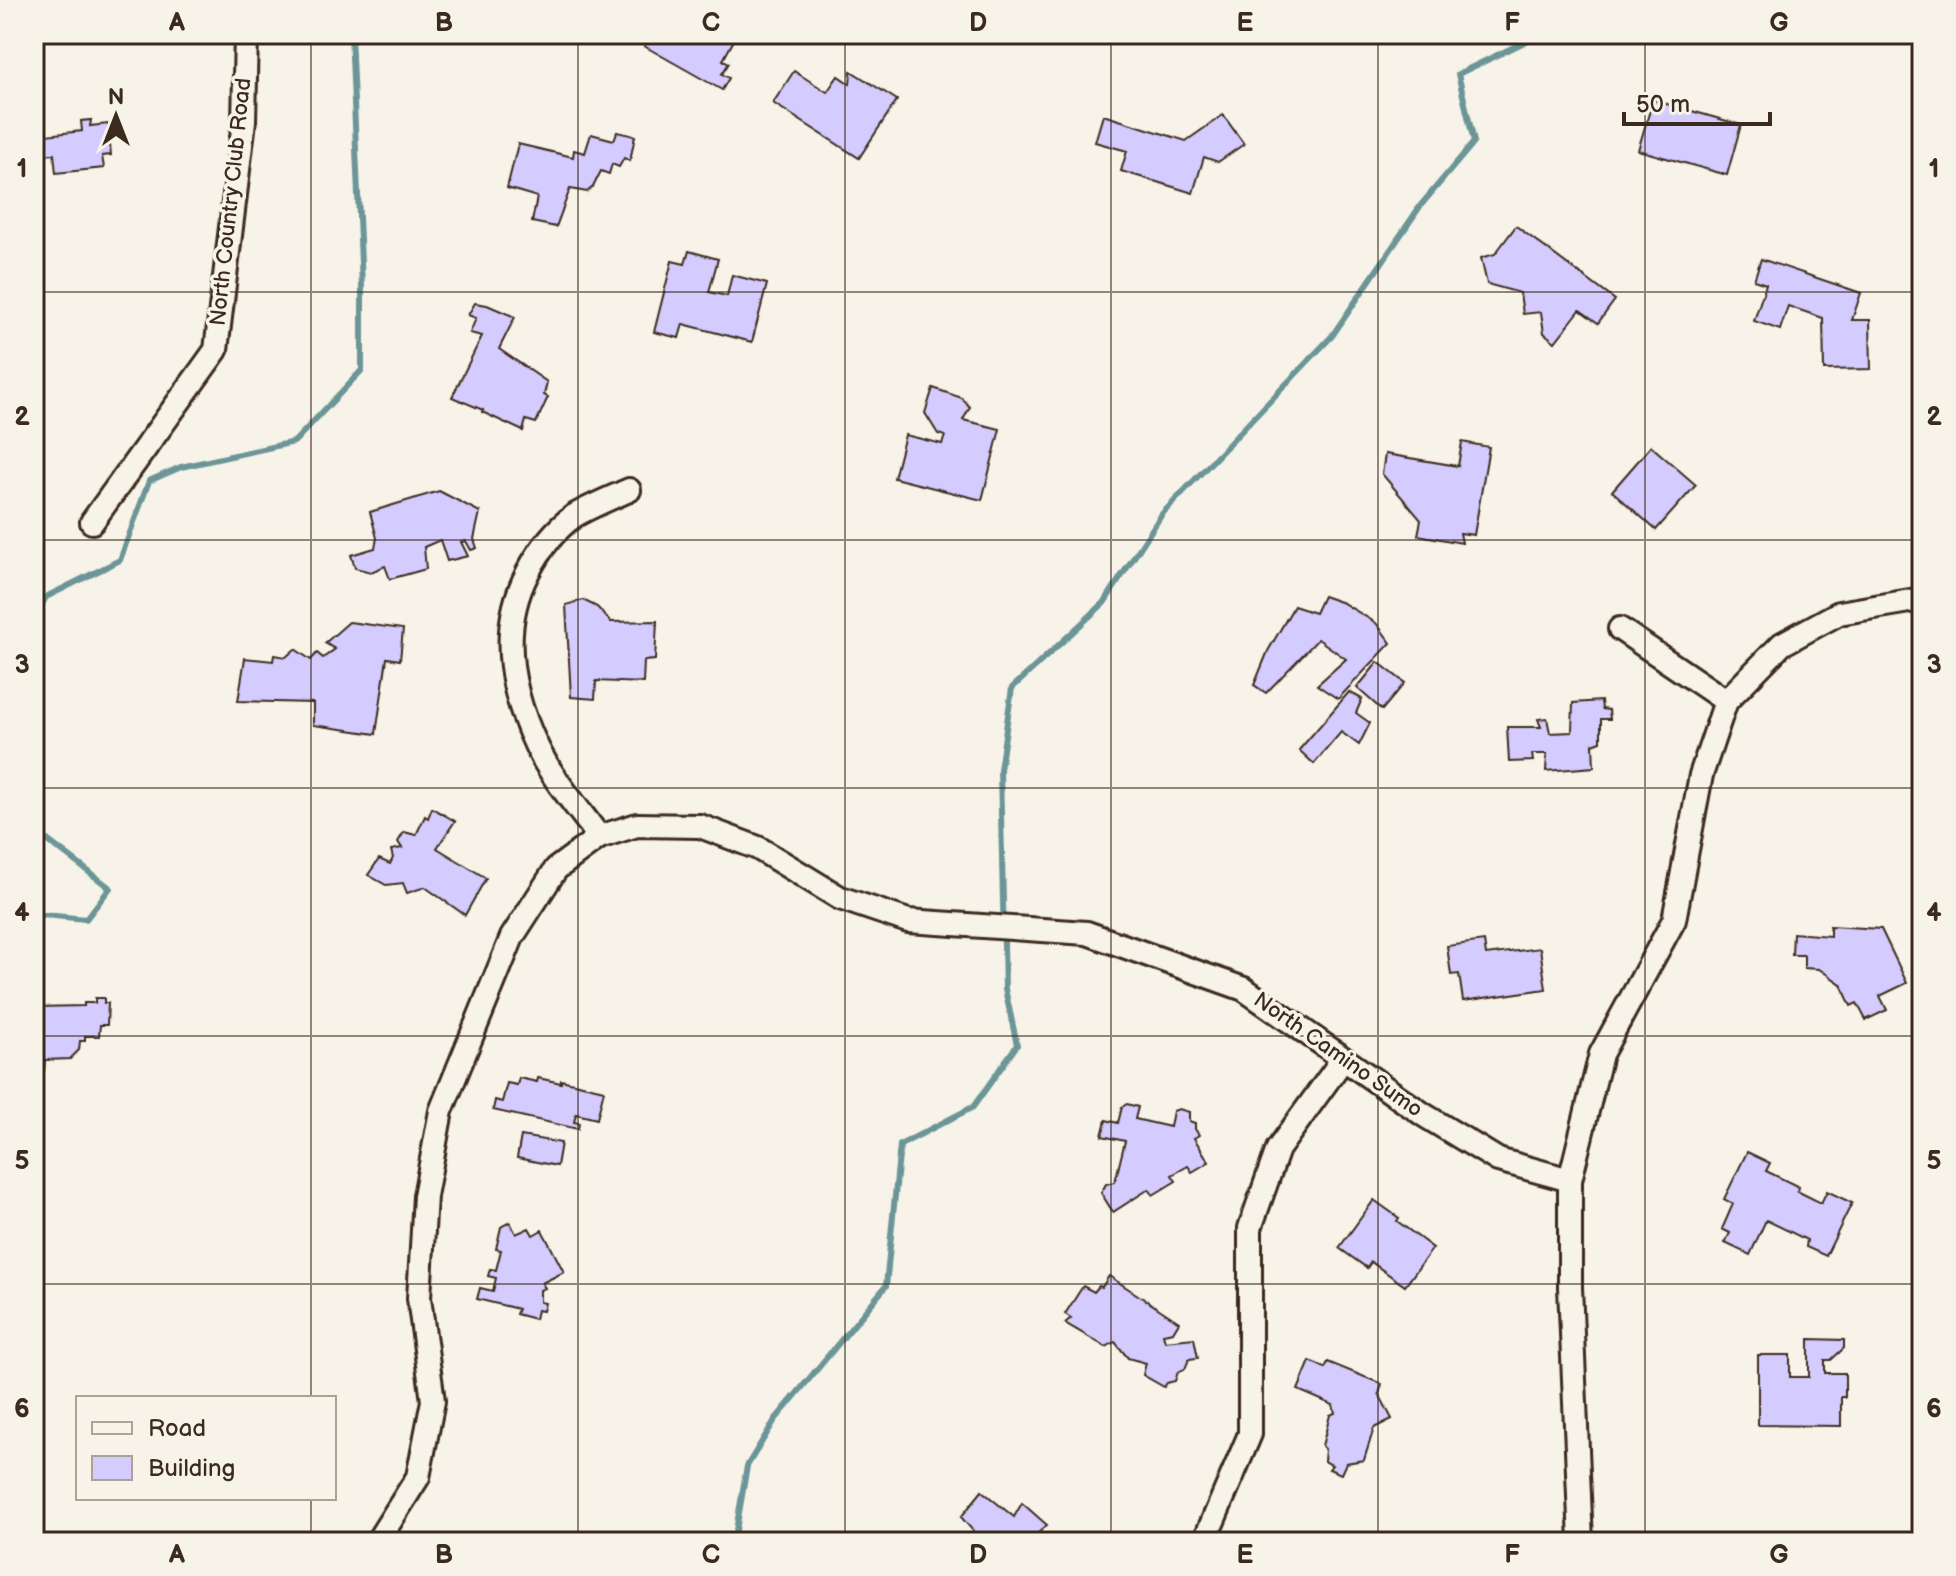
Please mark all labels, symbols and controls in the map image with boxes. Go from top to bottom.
text: A [168,8,185,39]
text: B [435,8,453,39]
text: C [702,8,720,39]
text: D [969,8,987,39]
text: E [1237,8,1254,39]
text: F [1504,8,1520,39]
text: G [1769,8,1789,39]
north arrow [76,76,156,156]
scale bar [1624,76,1770,126]
street label: North Country Club Road [205,77,257,327]
text: N [108,84,124,111]
text: 50 m [1636,90,1690,119]
text: 1 [17,154,27,185]
text: 1 [1929,154,1939,185]
text: 2 [14,402,30,433]
text: 2 [1926,402,1942,433]
text: 3 [14,650,30,681]
text: 3 [1926,650,1942,681]
text: 4 [14,898,30,929]
text: 4 [1926,898,1942,929]
street label: North Camino Sumo [1248,987,1428,1123]
text: 5 [14,1146,30,1177]
text: 5 [1926,1146,1942,1177]
text: 6 [14,1394,30,1425]
text: 6 [1926,1394,1942,1425]
legend [76,1396,336,1500]
text: Road [148,1414,206,1443]
text: Building [148,1454,235,1483]
text: A [168,1540,185,1571]
text: B [435,1540,453,1571]
text: C [702,1540,720,1571]
text: D [969,1540,987,1571]
text: E [1237,1540,1254,1571]
text: F [1504,1540,1520,1571]
text: G [1769,1540,1789,1571]

